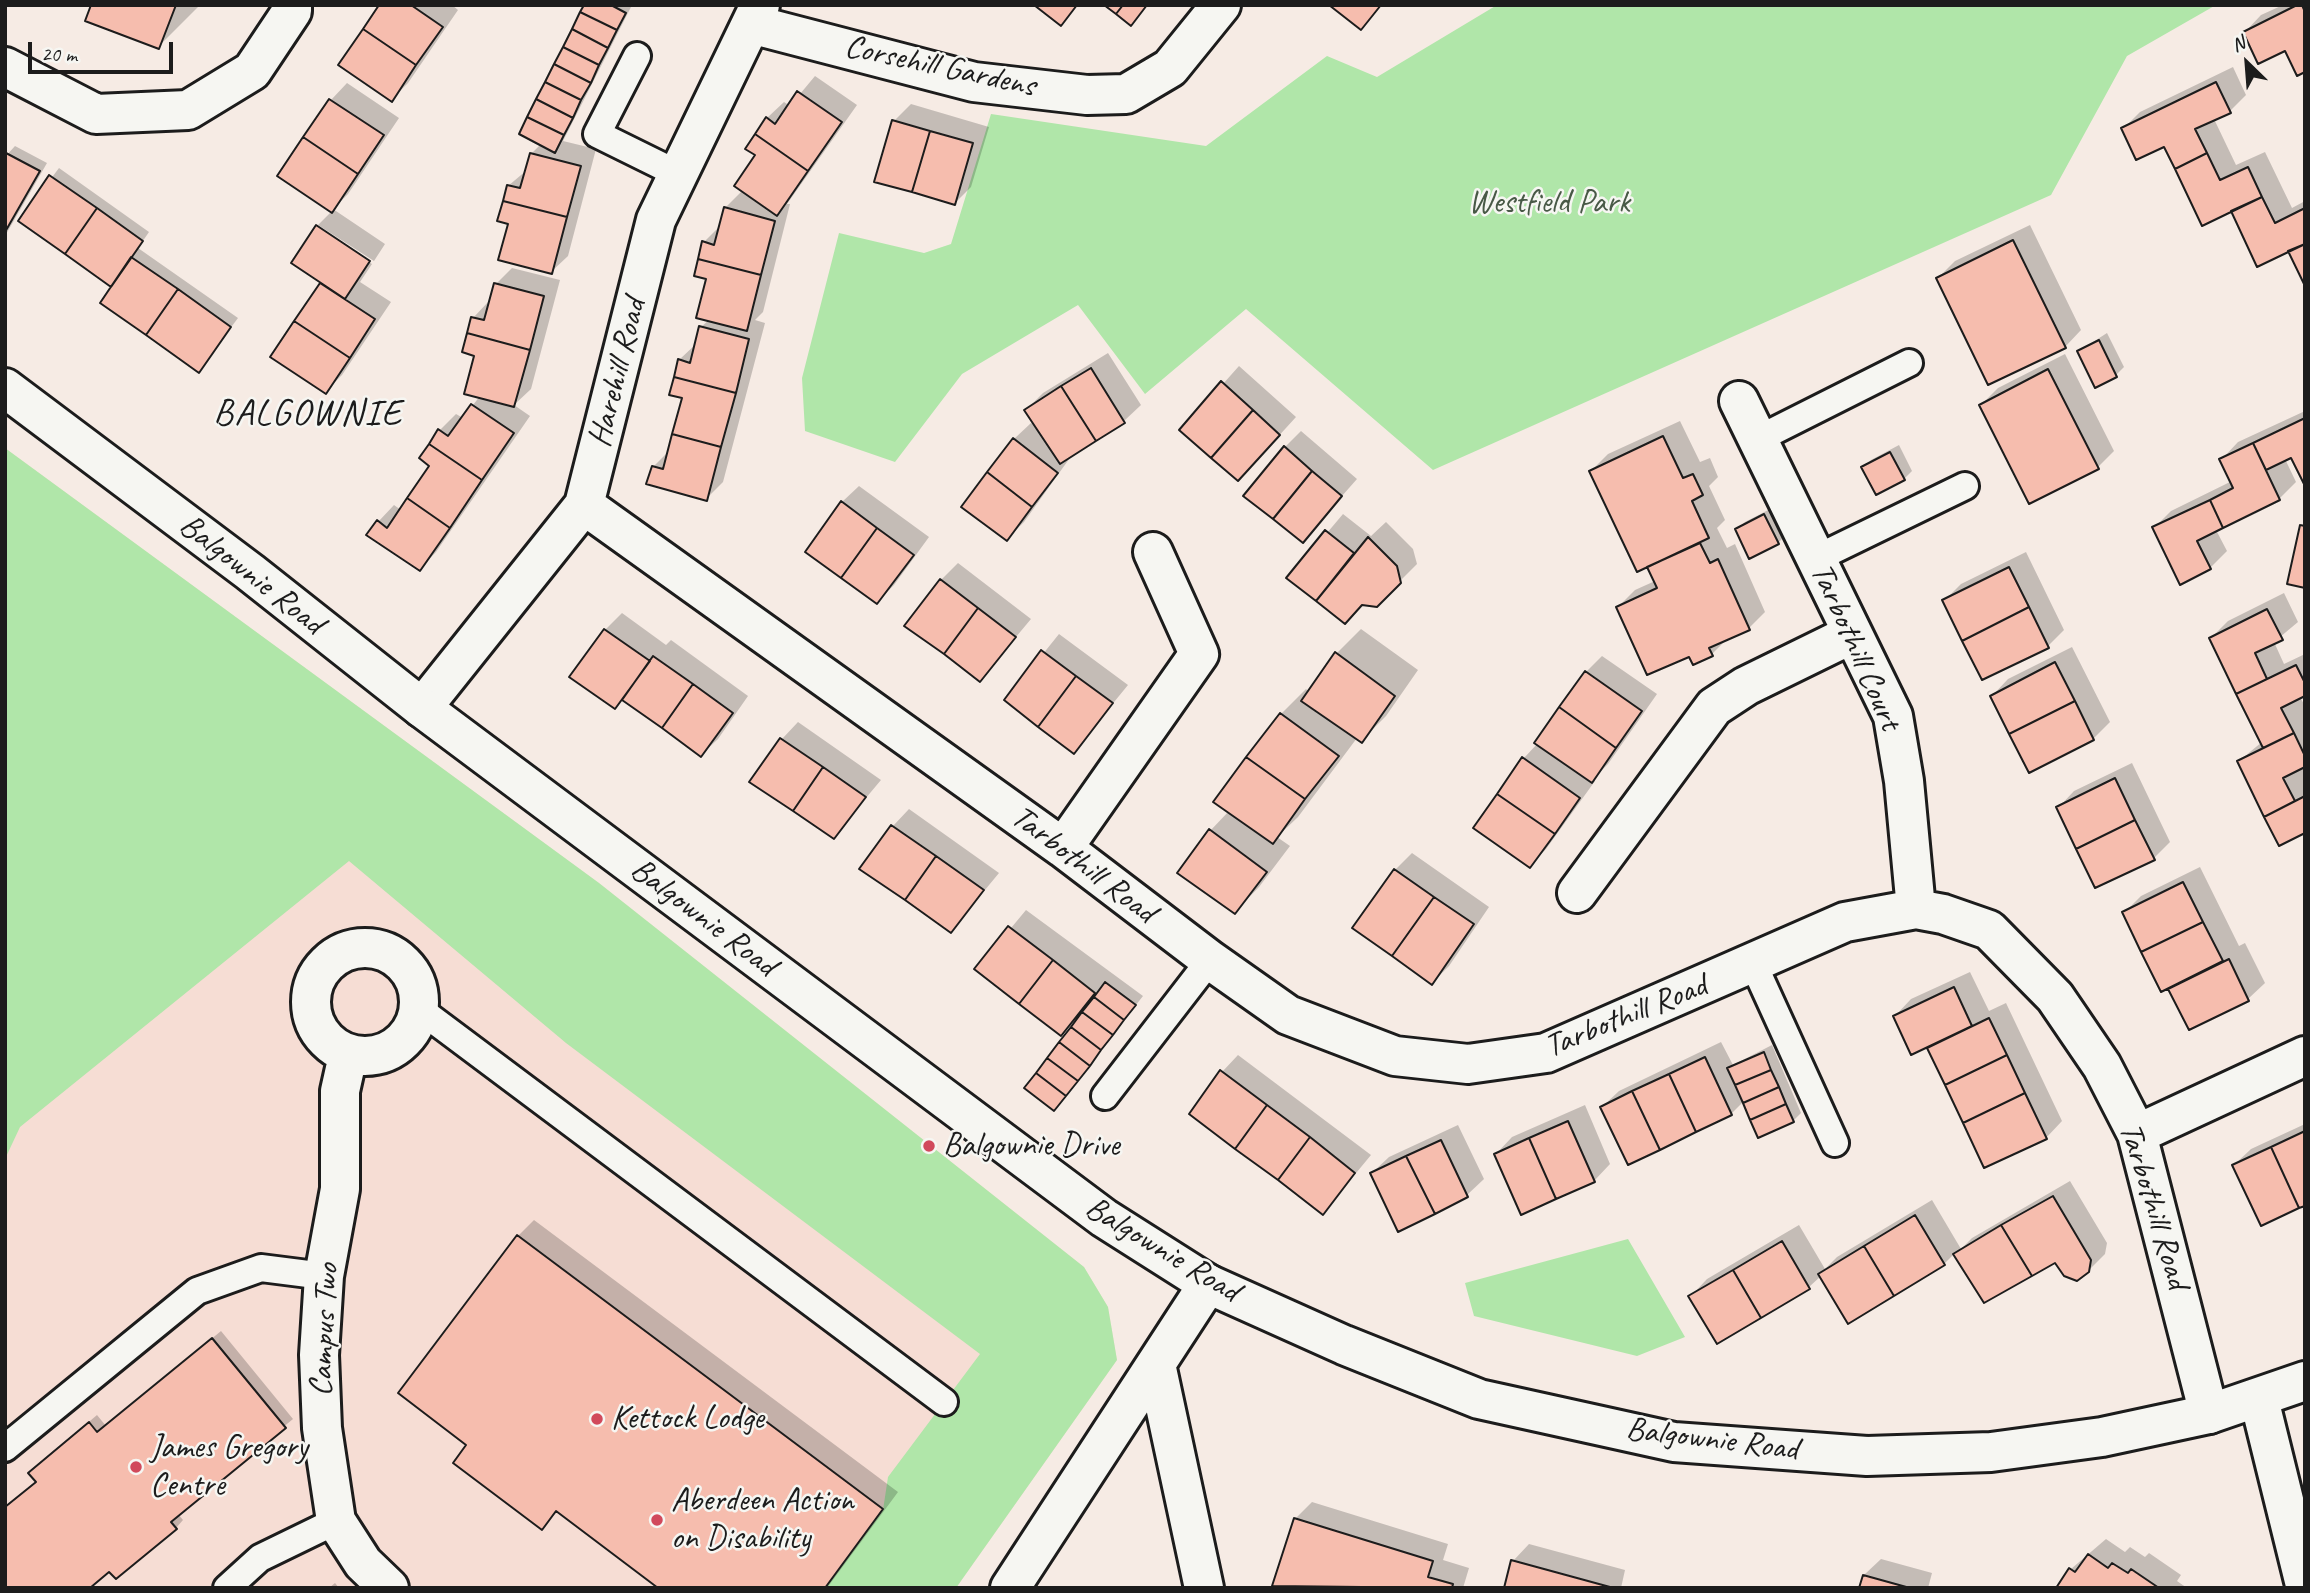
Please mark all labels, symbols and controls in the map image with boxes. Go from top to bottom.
scale bar [32,28,177,72]
street label: Corsehill Gardens [841,28,1039,106]
north arrow [2212,28,2282,98]
text: N [2228,31,2249,57]
text: 20 m [41,41,77,67]
park label: Westfield Park [1468,183,1630,223]
street label: Harehill Road [581,295,655,451]
district label: BALGOWNIE [215,392,401,436]
street label: Balgownie Road [171,506,331,644]
street label: Tarbothill Court [1801,558,1909,736]
street label: Tarbothill Road [1003,798,1163,932]
street label: Balgownie Road [622,850,784,986]
street label: Tarbothill Road [1539,967,1713,1067]
street label: Tarbothill Road [2109,1118,2197,1294]
place label: Balgownie Drive [943,1126,1120,1166]
marker: Balgownie Drive [921,1138,937,1154]
street label: Balgownie Road [1078,1189,1246,1311]
street label: Campus Two [302,1263,348,1397]
place label: Kettock Lodge [611,1399,764,1439]
street label: Balgownie Road [1624,1410,1800,1470]
marker: Kettock Lodge [589,1411,605,1427]
place label: James Gregory Centre [150,1428,308,1506]
marker: James Gregory Centre [128,1459,144,1475]
place label: Aberdeen Action on Disability [671,1481,854,1559]
marker: Aberdeen Action on Disability [649,1512,665,1528]

